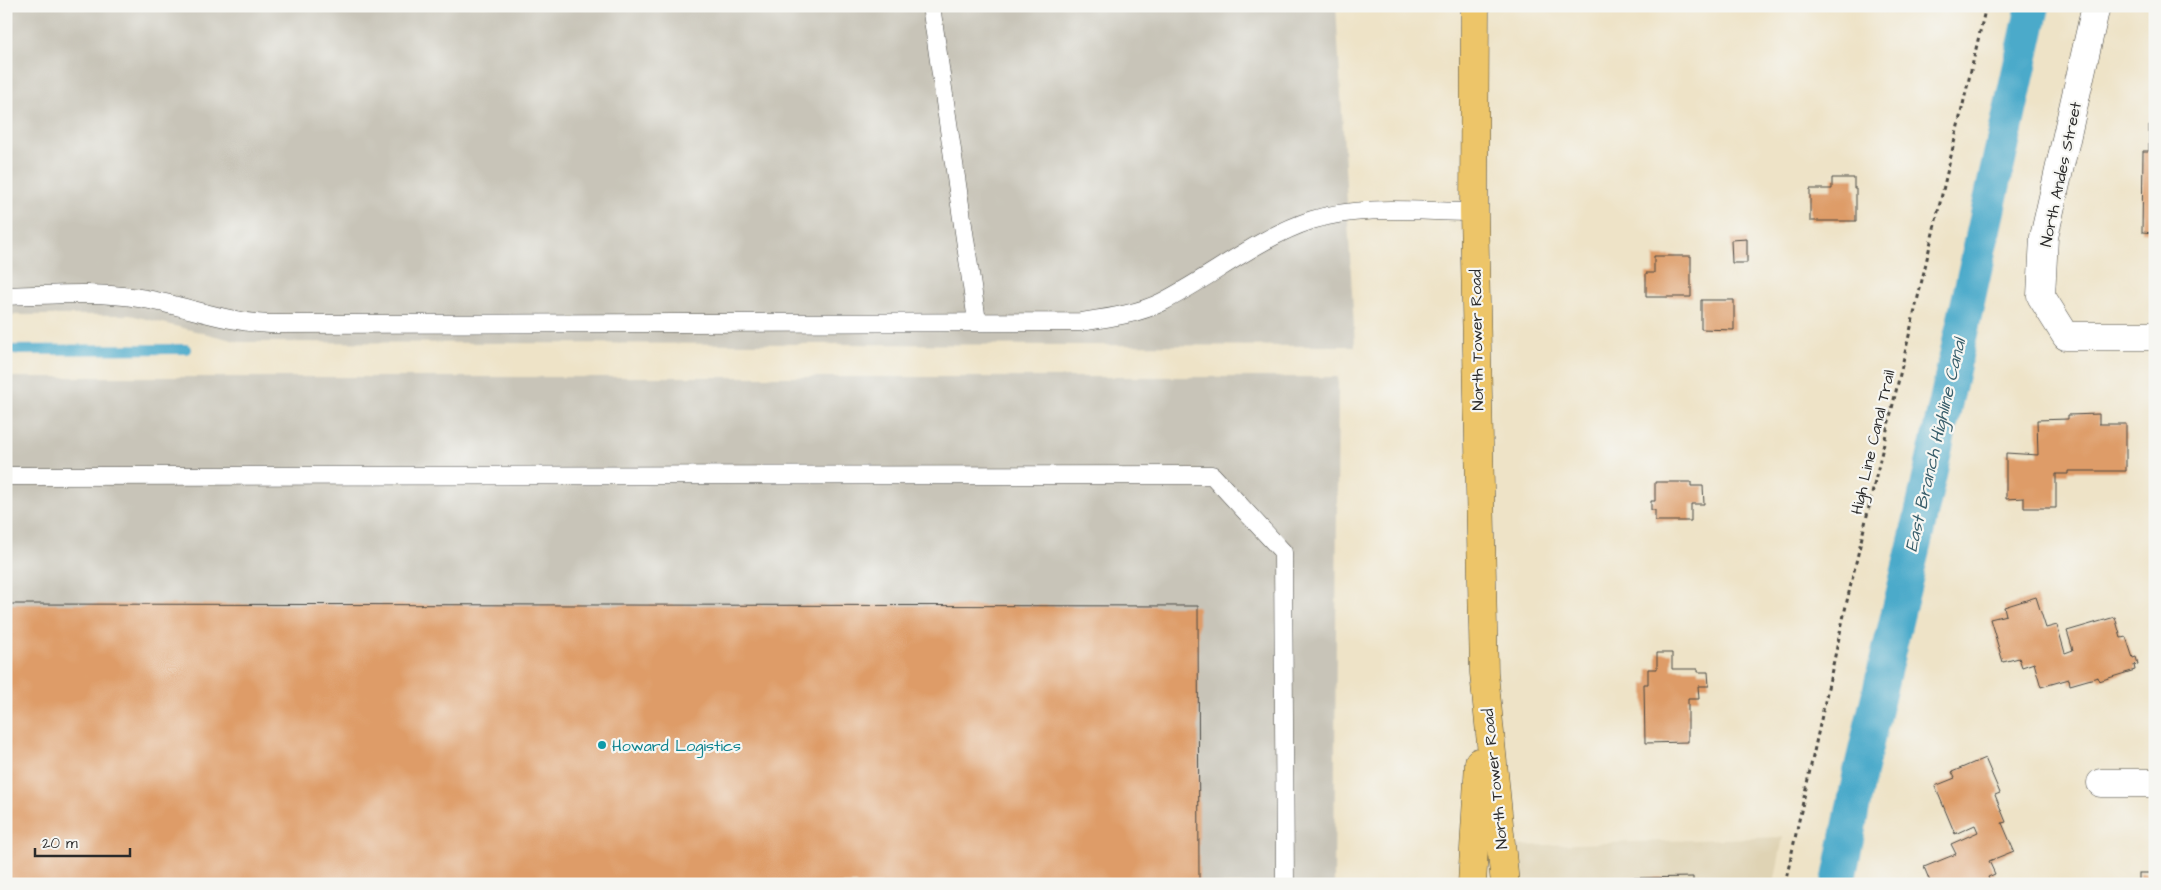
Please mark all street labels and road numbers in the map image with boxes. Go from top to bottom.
street label: North Andes Street [2035,99,2087,249]
street label: North Tower Road [1465,269,1489,411]
street label: High Line Canal Trail [1846,368,1901,517]
street label: North Tower Road [1477,708,1513,850]

